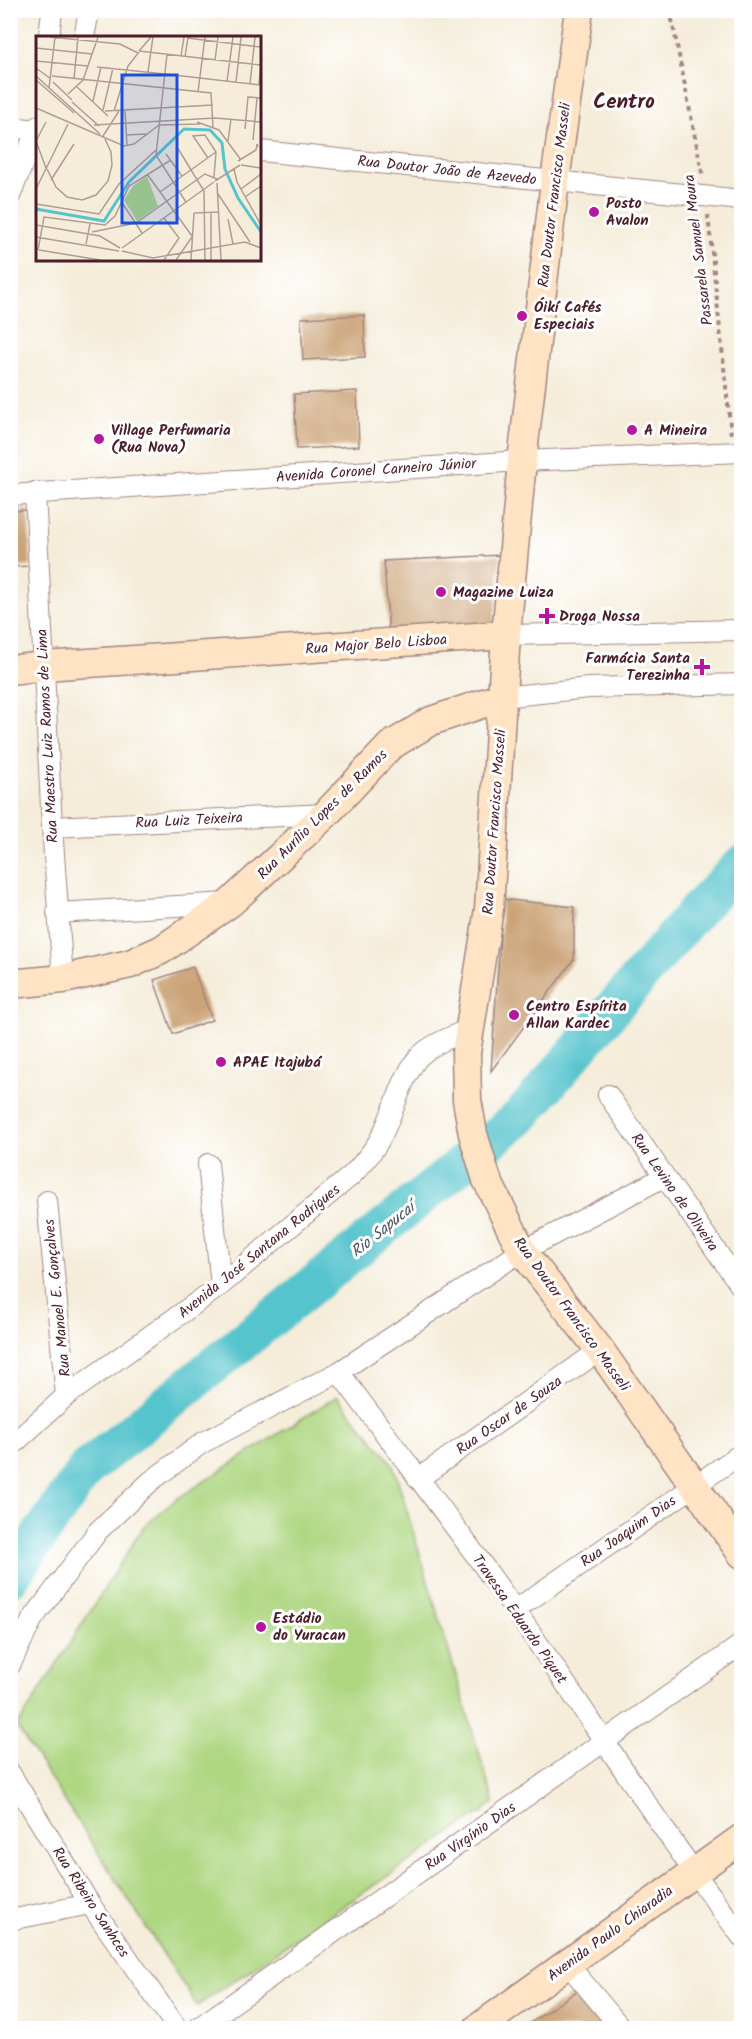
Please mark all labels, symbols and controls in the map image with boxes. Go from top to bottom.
inset map [36,36,261,261]
district label: Centro [593,86,655,119]
street label: Rua Doutor Francisco Masseli [532,100,578,289]
street label: Rua Doutor João de Azevedo [356,150,538,192]
street label: Passarela Samuel Moura [678,173,720,327]
place label: Posto Avalon [606,192,649,233]
marker: Posto Avalon [587,205,601,219]
place label: Óikí Cafés Especiais [534,296,602,337]
marker: Óikí Cafés Especiais [515,309,529,323]
place label: Village Perfumaria (Rua Nova) [111,419,231,460]
place label: A Mineira [644,419,707,443]
marker: A Mineira [625,423,639,437]
marker: Village Perfumaria (Rua Nova) [92,432,106,446]
street label: Avenida Coronel Carneiro Júnior [275,452,478,490]
place label: Magazine Luiza [453,581,554,605]
marker: Magazine Luiza [434,585,448,599]
place label: Droga Nossa [559,605,640,629]
marker: Droga Nossa [540,609,554,623]
street label: Rua Maestro Luiz Ramos de Lima [30,628,66,843]
street label: Rua Major Belo Lisboa [304,628,448,662]
place label: Farmácia Santa Terezinha [585,647,690,688]
marker: Farmácia Santa Terezinha [695,660,709,674]
street label: Rua Doutor Francisco Masseli [477,727,514,916]
street label: Rua Aurílio Lopes de Ramos [252,743,394,886]
street label: Rua Luiz Teixeira [135,806,243,836]
place label: Centro Espírita Allan Kardec [526,995,627,1036]
marker: Centro Espírita Allan Kardec [507,1008,521,1022]
place label: APAE Itajubá [233,1051,323,1075]
marker: APAE Itajubá [214,1055,228,1069]
street label: Rua Levino de Oliveira [624,1128,724,1257]
street label: Avenida José Santana Rodrigues [173,1178,347,1325]
water label: Rio Sapucaí [345,1193,425,1264]
street label: Rua Manoel E. Gonçalves [38,1217,78,1378]
street label: Rua Doutor Francisco Masseli [507,1232,636,1398]
street label: Rua Oscar de Souza [451,1370,568,1462]
street label: Rua Joaquim Dias [576,1489,682,1574]
street label: Travessa Eduardo Piquet [465,1550,573,1689]
place label: Estádio do Yuracan [273,1607,346,1648]
marker: Estádio do Yuracan [254,1620,268,1634]
street label: Rua Virgínio Dias [420,1796,522,1877]
street label: Rua Ribeiro Sanhces [45,1842,135,1963]
street label: Avenida Paulo Chiaradia [542,1880,679,1988]

